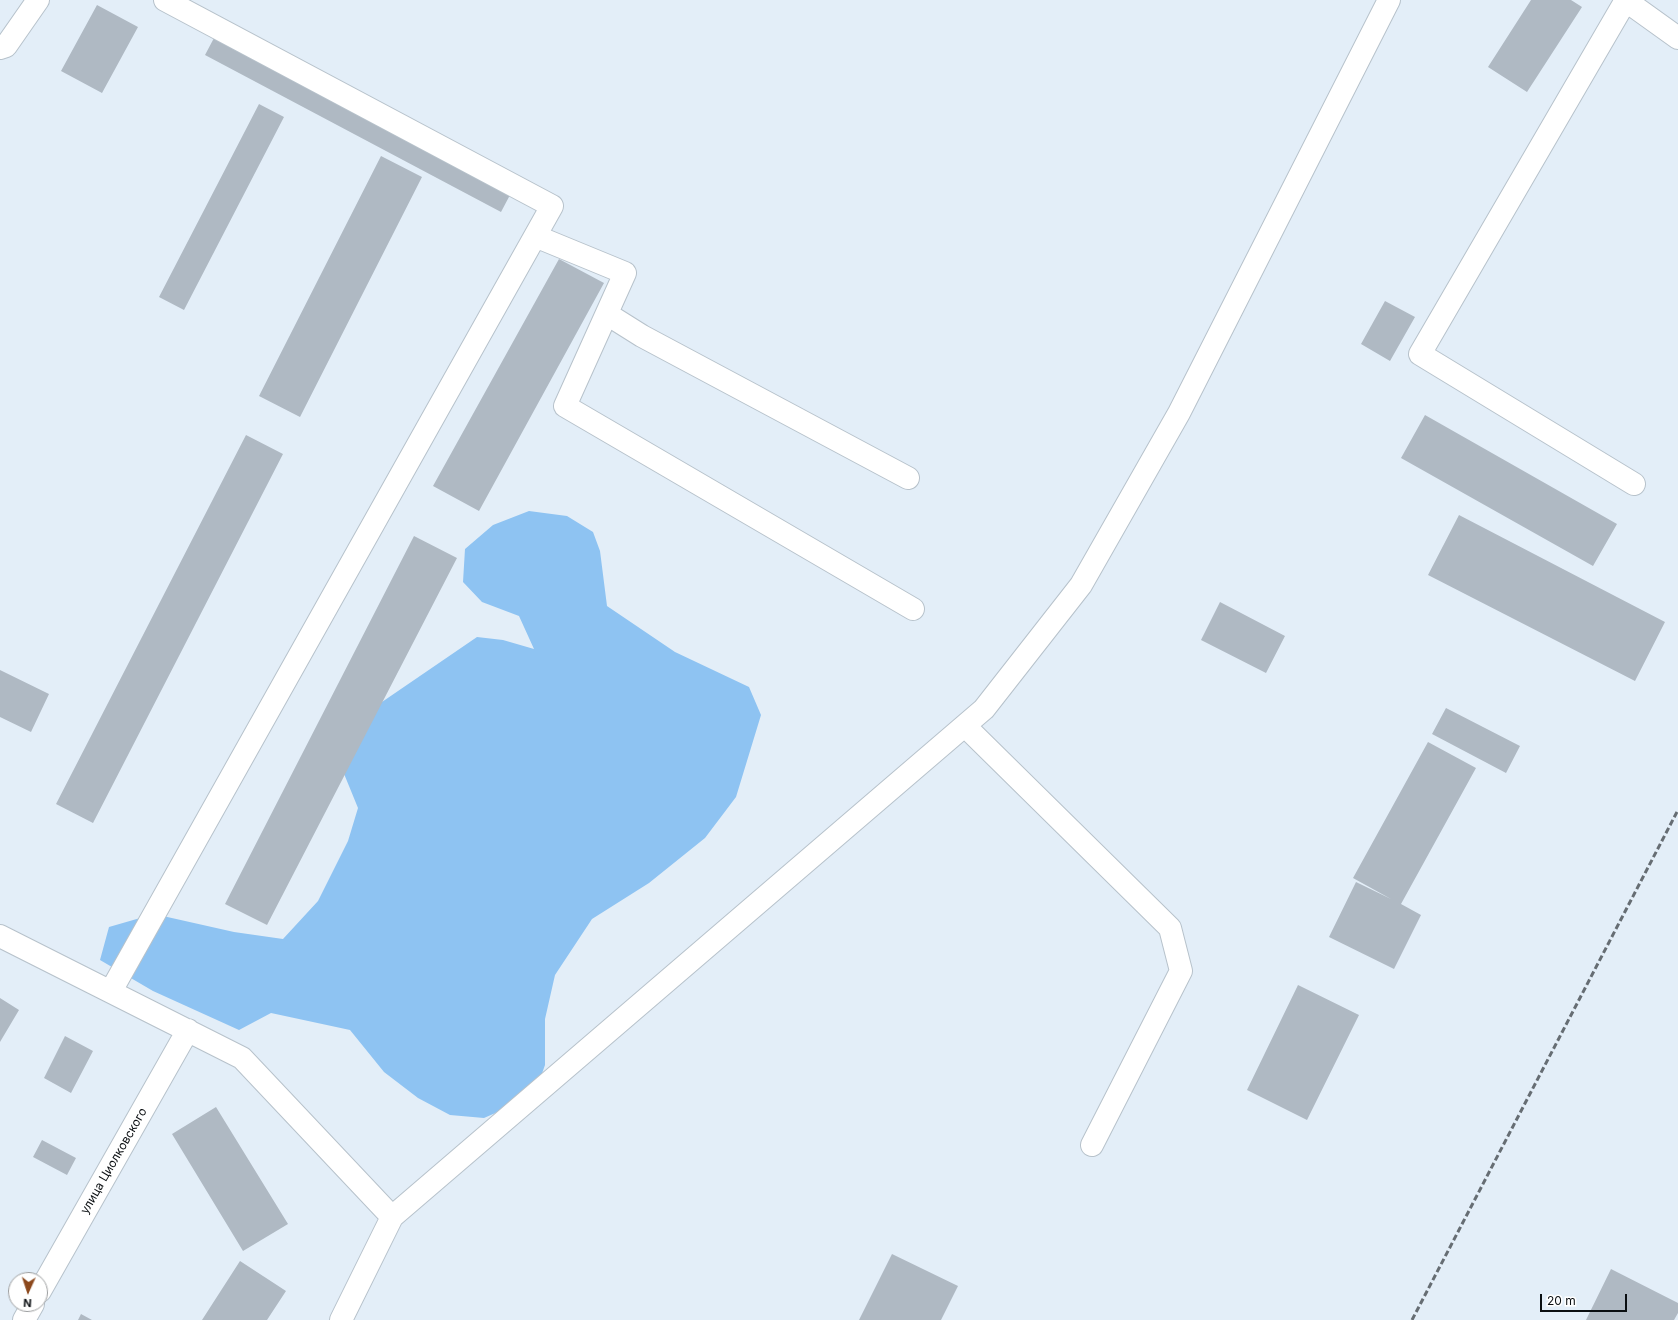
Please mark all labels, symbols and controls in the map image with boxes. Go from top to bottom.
street label: улица Циолковского [78,1105,150,1217]
north arrow [8,1272,48,1312]
scale bar [1542,1286,1629,1312]
text: 20 m [1547,1293,1576,1308]
text: N [23,1296,32,1310]

